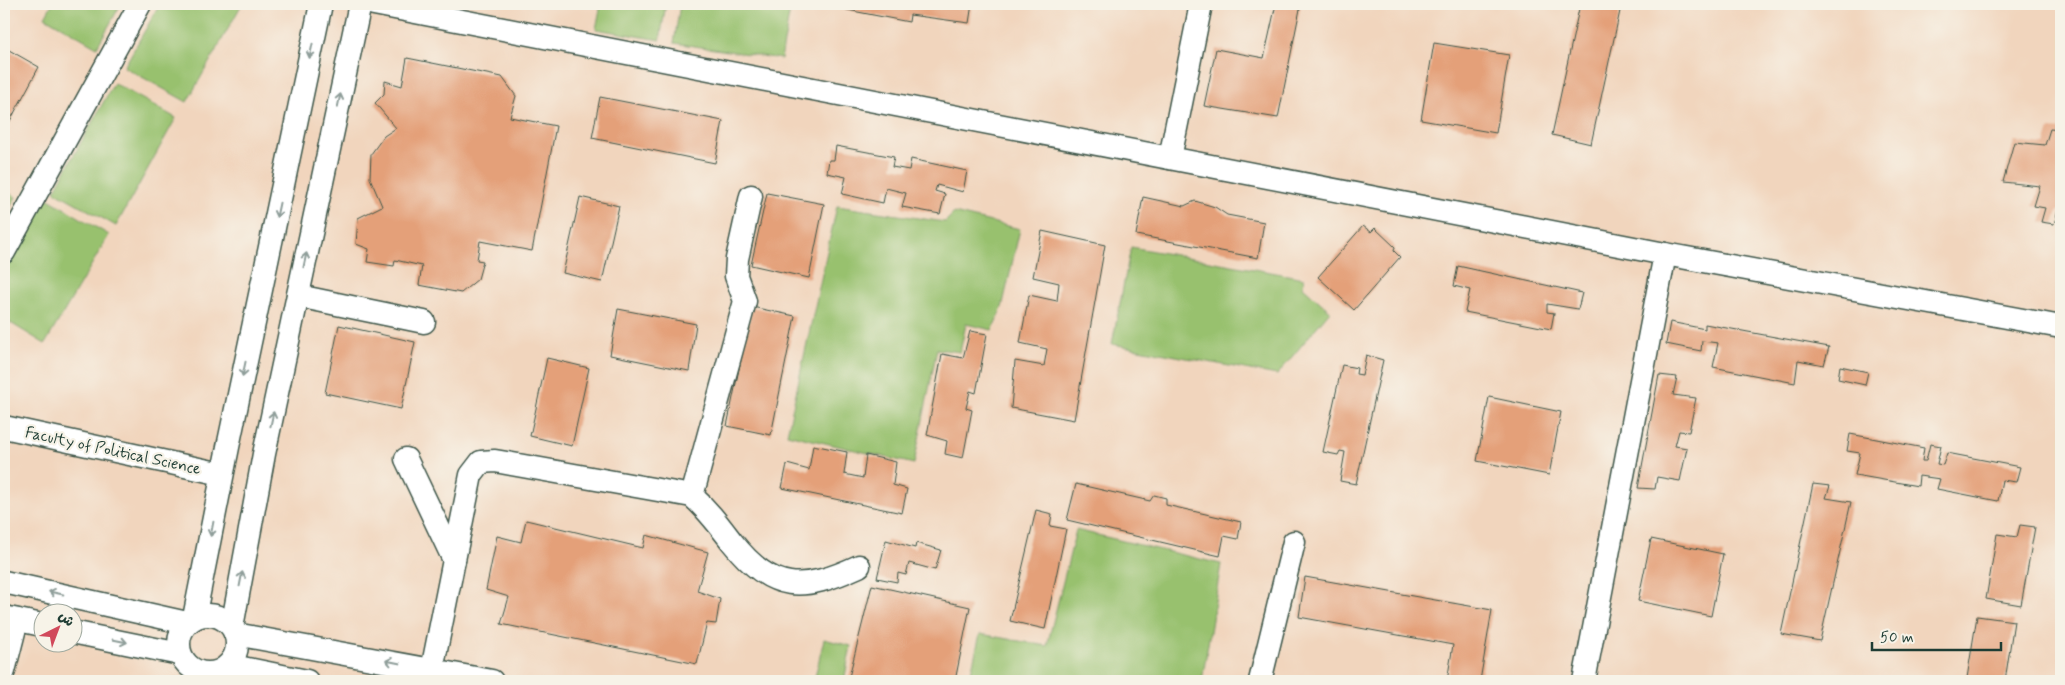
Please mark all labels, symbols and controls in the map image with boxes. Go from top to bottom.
one-way arrow [306,43,316,59]
one-way arrow [335,94,344,110]
one-way arrow [273,202,282,218]
one-way arrow [301,253,310,269]
one-way arrow [239,361,248,377]
one-way arrow [268,412,277,428]
street label: Faculty of Political Science [23,422,203,480]
one-way arrow [206,520,216,536]
one-way arrow [236,571,246,587]
one-way arrow [48,588,64,597]
north arrow [32,602,82,652]
text: ش [54,607,78,631]
scale bar [1872,620,2001,652]
text: 50 m [1880,628,1914,648]
one-way arrow [112,637,128,647]
one-way arrow [385,657,401,667]

